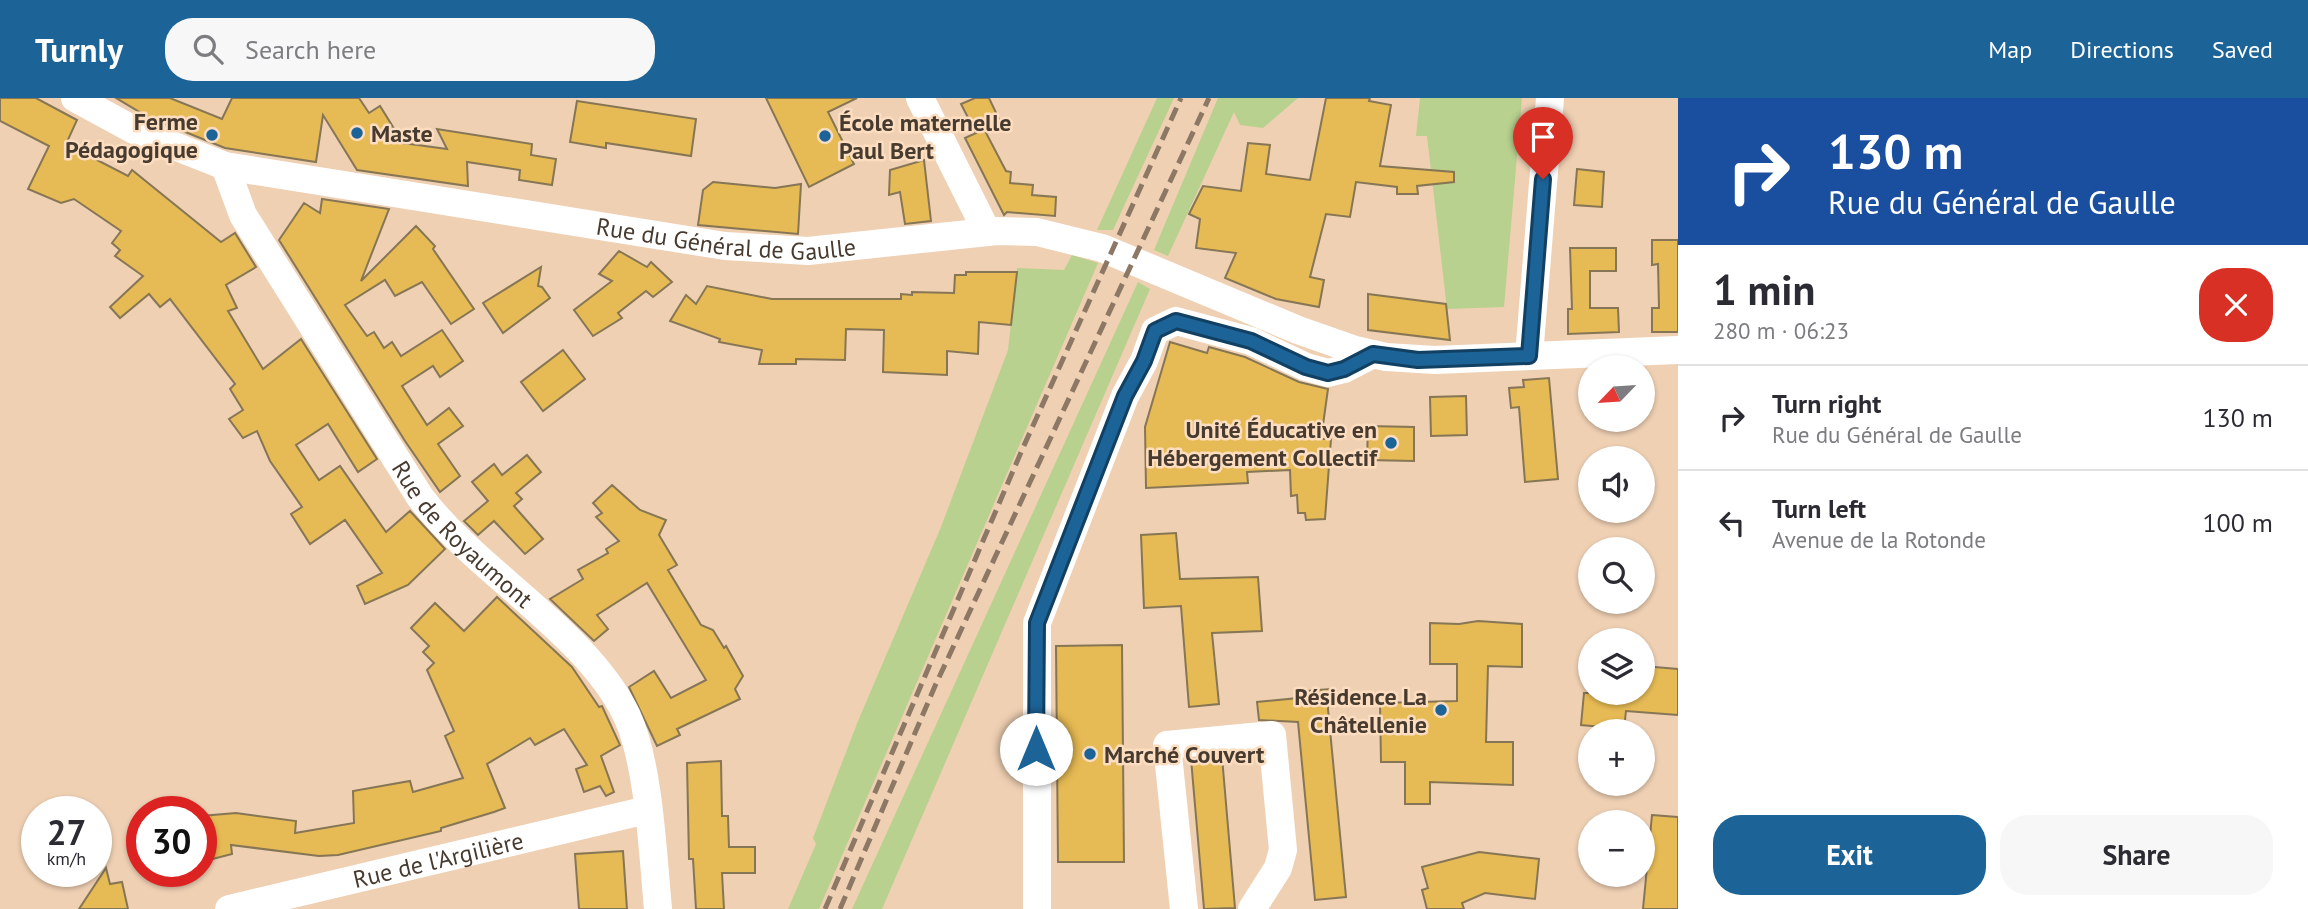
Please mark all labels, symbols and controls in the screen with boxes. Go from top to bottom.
search box [165,18,655,81]
text: Turnly [35,28,123,71]
icon: search [189,30,227,68]
text: Search here [245,33,376,66]
text: Map [1988,34,2032,65]
text: Directions [2070,34,2174,65]
text: Saved [2212,34,2273,65]
place label: Ferme Pédagogique [65,106,198,165]
place label: École maternelle Paul Bert [839,107,1011,166]
pin [1513,107,1573,179]
place label: Maste [371,118,433,149]
icon: arrive [1524,118,1562,156]
text: 130 m [1828,119,1963,183]
marker: Maste [349,125,365,141]
icon: right [1713,126,1804,217]
marker: Ferme Pédagogique [204,127,220,143]
marker: École maternelle Paul Bert [817,128,833,144]
text: Rue du Général de Gaulle [1828,181,2176,223]
street label: Rue du Général de Gaulle [594,210,857,267]
text: 1 min [1713,262,1815,317]
button: close [2199,268,2273,342]
text: 280 m · 06:23 [1713,316,1849,345]
north arrow [1578,355,1656,432]
map controls [1578,355,1655,887]
text: Turn right [1772,387,1881,420]
icon: right [1713,399,1751,437]
text: 130 m [2202,401,2273,434]
place label: Unité Éducative en Hébergement Collectif [1147,414,1378,473]
text: Rue du Général de Gaulle [1772,420,2022,449]
marker: Unité Éducative en Hébergement Collectif [1383,435,1399,451]
button: sound [1578,446,1655,523]
street label: Rue de Royaumont [385,455,539,614]
text: Turn left [1772,492,1866,525]
icon: left [1713,504,1751,542]
text: 100 m [2202,506,2273,539]
text: Avenue de la Rotonde [1772,525,1986,554]
button: search [1578,537,1655,614]
button: layers [1578,628,1655,705]
place label: Résidence La Châtellenie [1294,681,1427,740]
marker: Résidence La Châtellenie [1433,702,1449,718]
position arrow [999,712,1073,786]
button: + [1578,719,1655,796]
place label: Marché Couvert [1104,739,1265,770]
marker: Marché Couvert [1082,746,1098,762]
speed limit sign: 30 [126,796,217,887]
text: 27 [47,809,86,855]
button: − [1578,810,1655,887]
button: Exit [1713,815,1986,895]
button: Share [2000,815,2273,895]
street label: Rue de l'Argilière [350,824,526,895]
text: km/h [47,847,86,870]

